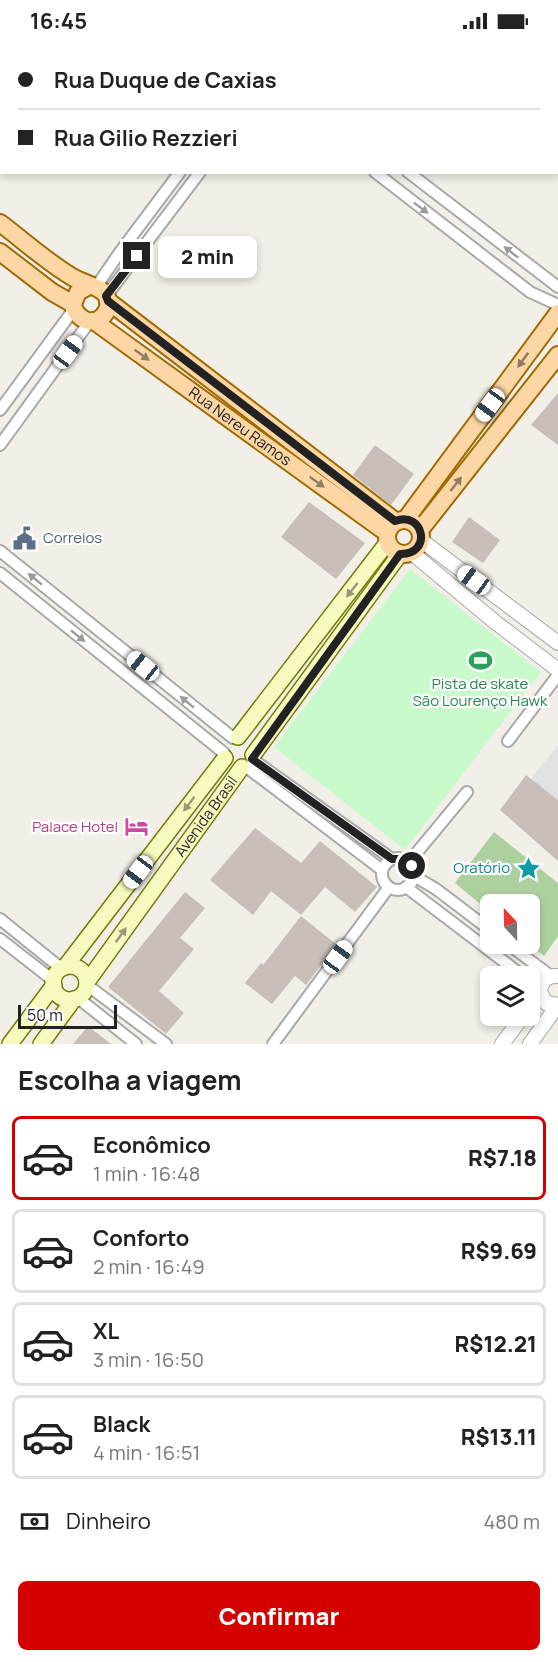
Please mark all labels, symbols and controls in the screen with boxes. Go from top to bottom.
text: 16:45 [30,6,87,36]
text: Rua Duque de Caxias [54,65,277,95]
text: Rua Gilio Rezzieri [54,123,238,153]
one-way arrow [413,202,429,214]
callout: 2 min [158,235,257,277]
route end [123,242,150,269]
text: 2 min [181,243,234,270]
one-way arrow [504,246,519,258]
car [50,332,86,372]
one-way arrow [134,348,149,360]
one-way arrow [517,351,529,367]
street label: Rua Nereu Ramos [185,382,296,470]
car [472,385,508,425]
one-way arrow [308,476,324,488]
one-way arrow [450,476,462,491]
public building icon: Correios [12,525,38,551]
place label: Correios [43,527,102,548]
car [454,562,494,598]
one-way arrow [28,574,43,586]
one-way arrow [346,582,358,597]
one-way arrow [70,630,86,643]
sports icon: Pista de skate São Lourenço Hawk [467,647,493,673]
car [123,648,163,684]
place label: Pista de skate São Lourenço Hawk [413,673,548,711]
one-way arrow [179,695,195,708]
street label: Avenida Brasil [170,772,242,861]
one-way arrow [183,796,196,812]
hotel icon: Palace Hotel [123,814,149,840]
place label: Palace Hotel [32,816,118,837]
car [120,852,156,892]
route start [398,852,425,879]
place icon: Oratório [515,855,541,881]
place label: Oratório [453,857,510,878]
north arrow [480,894,540,954]
map controls [480,894,540,1026]
one-way arrow [115,927,127,943]
car [320,937,356,977]
button: layers [480,966,540,1026]
scale bar [18,1002,117,1030]
text: 50 m [27,1004,63,1026]
text: Escolha a viagem [18,1061,241,1098]
text: Econômico [93,1130,211,1160]
icon: car [21,1131,75,1185]
text: R$7.18 [468,1143,537,1173]
text: 1 min · 16:48 [93,1160,200,1187]
text: Conforto [93,1223,189,1253]
icon: car [21,1224,75,1278]
text: R$9.69 [461,1236,537,1266]
text: 2 min · 16:49 [93,1253,205,1280]
text: XL [93,1316,119,1346]
icon: car [21,1317,75,1371]
text: R$12.21 [455,1329,537,1359]
text: 3 min · 16:50 [93,1346,204,1373]
text: Black [93,1409,150,1439]
icon: car [21,1410,75,1464]
text: R$13.11 [461,1422,537,1452]
text: 4 min · 16:51 [93,1439,200,1466]
icon: cash [18,1505,51,1538]
text: Dinheiro [66,1506,151,1536]
text: 480 m [483,1508,540,1535]
button: Confirmar [18,1581,540,1650]

